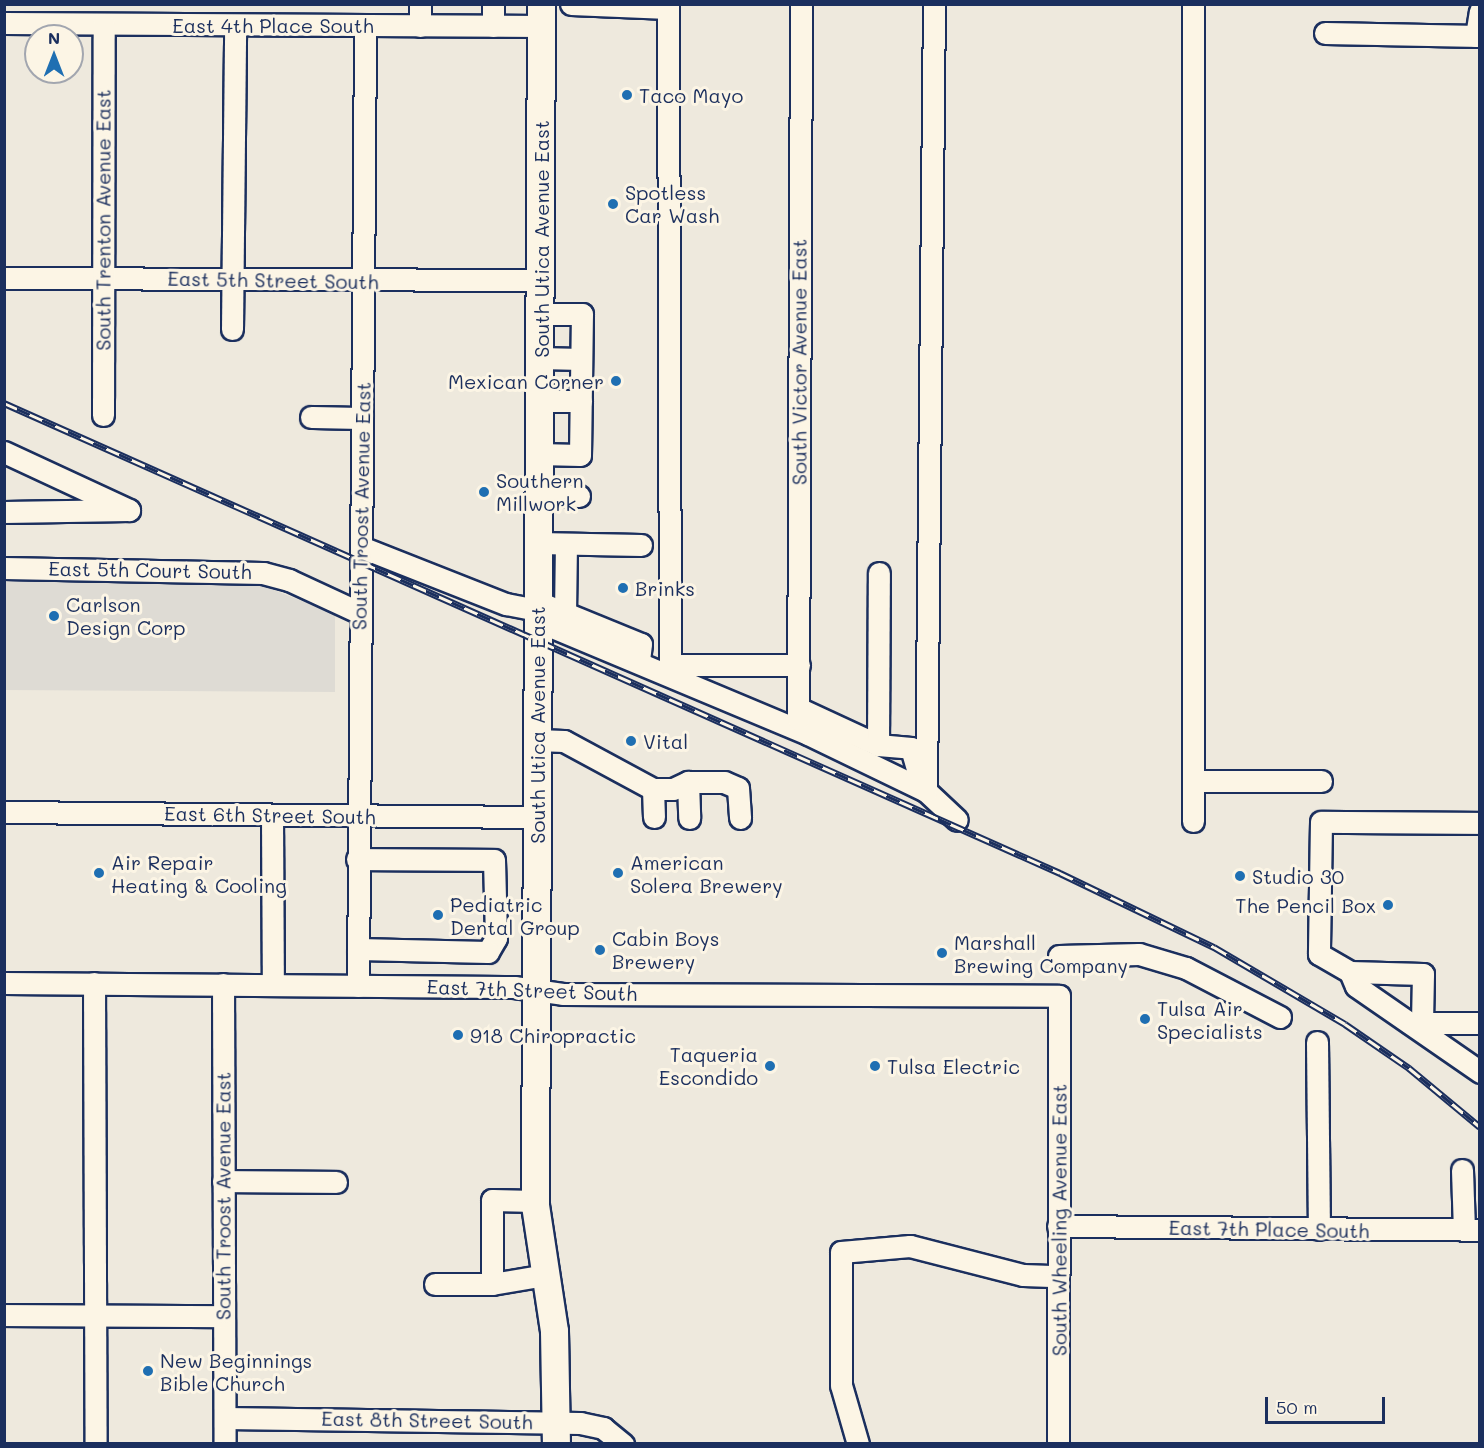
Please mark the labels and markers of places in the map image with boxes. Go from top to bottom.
place label: Taco Mayo [639,83,743,107]
marker: Taco Mayo [620,88,634,102]
place label: Spotless Car Wash [625,180,719,227]
marker: Spotless Car Wash [606,197,620,211]
place label: Mexican Corner [448,369,604,393]
marker: Mexican Corner [609,374,623,388]
place label: Southern Millwork [496,468,584,515]
marker: Southern Millwork [477,485,491,499]
place label: Brinks [635,576,695,600]
marker: Brinks [616,581,630,595]
place label: Carlson Design Corp [66,592,186,639]
marker: Carlson Design Corp [47,609,61,623]
place label: Vital [643,729,688,753]
marker: Vital [624,734,638,748]
place label: Air Repair Heating & Cooling [111,850,287,897]
place label: American Solera Brewery [630,850,783,897]
place label: Studio 30 [1252,864,1344,888]
marker: Air Repair Heating & Cooling [92,866,106,880]
marker: American Solera Brewery [611,866,625,880]
marker: Studio 30 [1233,869,1247,883]
place label: Pediatric Dental Group [450,892,580,939]
place label: The Pencil Box [1235,893,1376,917]
marker: The Pencil Box [1381,898,1395,912]
marker: Pediatric Dental Group [431,908,445,922]
place label: Cabin Boys Brewery [612,927,720,974]
place label: Marshall Brewing Company [954,930,1128,977]
marker: Cabin Boys Brewery [593,943,607,957]
marker: Marshall Brewing Company [935,946,949,960]
place label: Tulsa Air Specialists [1157,996,1263,1043]
marker: Tulsa Air Specialists [1138,1012,1152,1026]
place label: 918 Chiropractic [470,1023,636,1047]
marker: 918 Chiropractic [451,1028,465,1042]
place label: Taqueria Escondido [659,1042,758,1089]
place label: Tulsa Electric [887,1054,1020,1078]
marker: Taqueria Escondido [763,1059,777,1073]
marker: Tulsa Electric [868,1059,882,1073]
place label: New Beginnings Bible Church [160,1348,312,1395]
marker: New Beginnings Bible Church [141,1364,155,1378]

